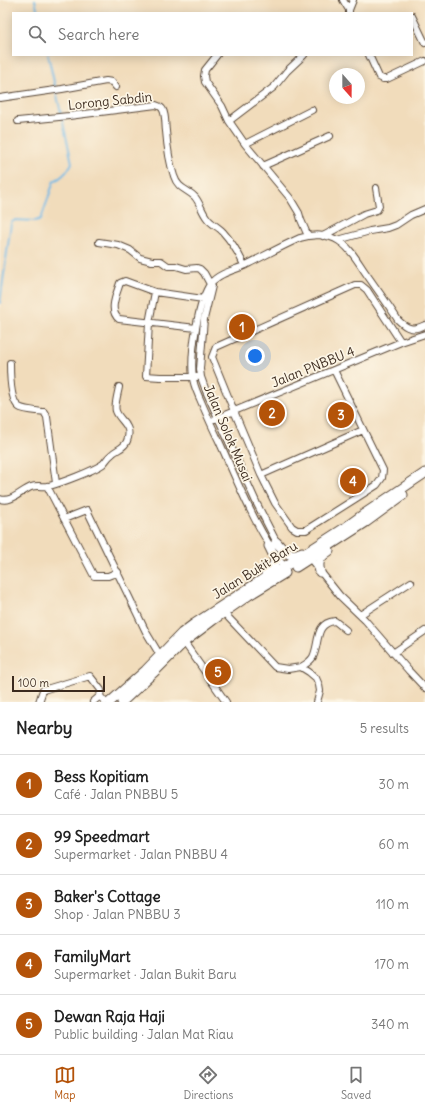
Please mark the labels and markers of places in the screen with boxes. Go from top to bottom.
pin: 1 [229,312,255,342]
pin: 2 [259,398,285,428]
pin: 3 [328,400,354,430]
pin: 4 [340,466,366,496]
pin: 5 [205,657,231,687]

